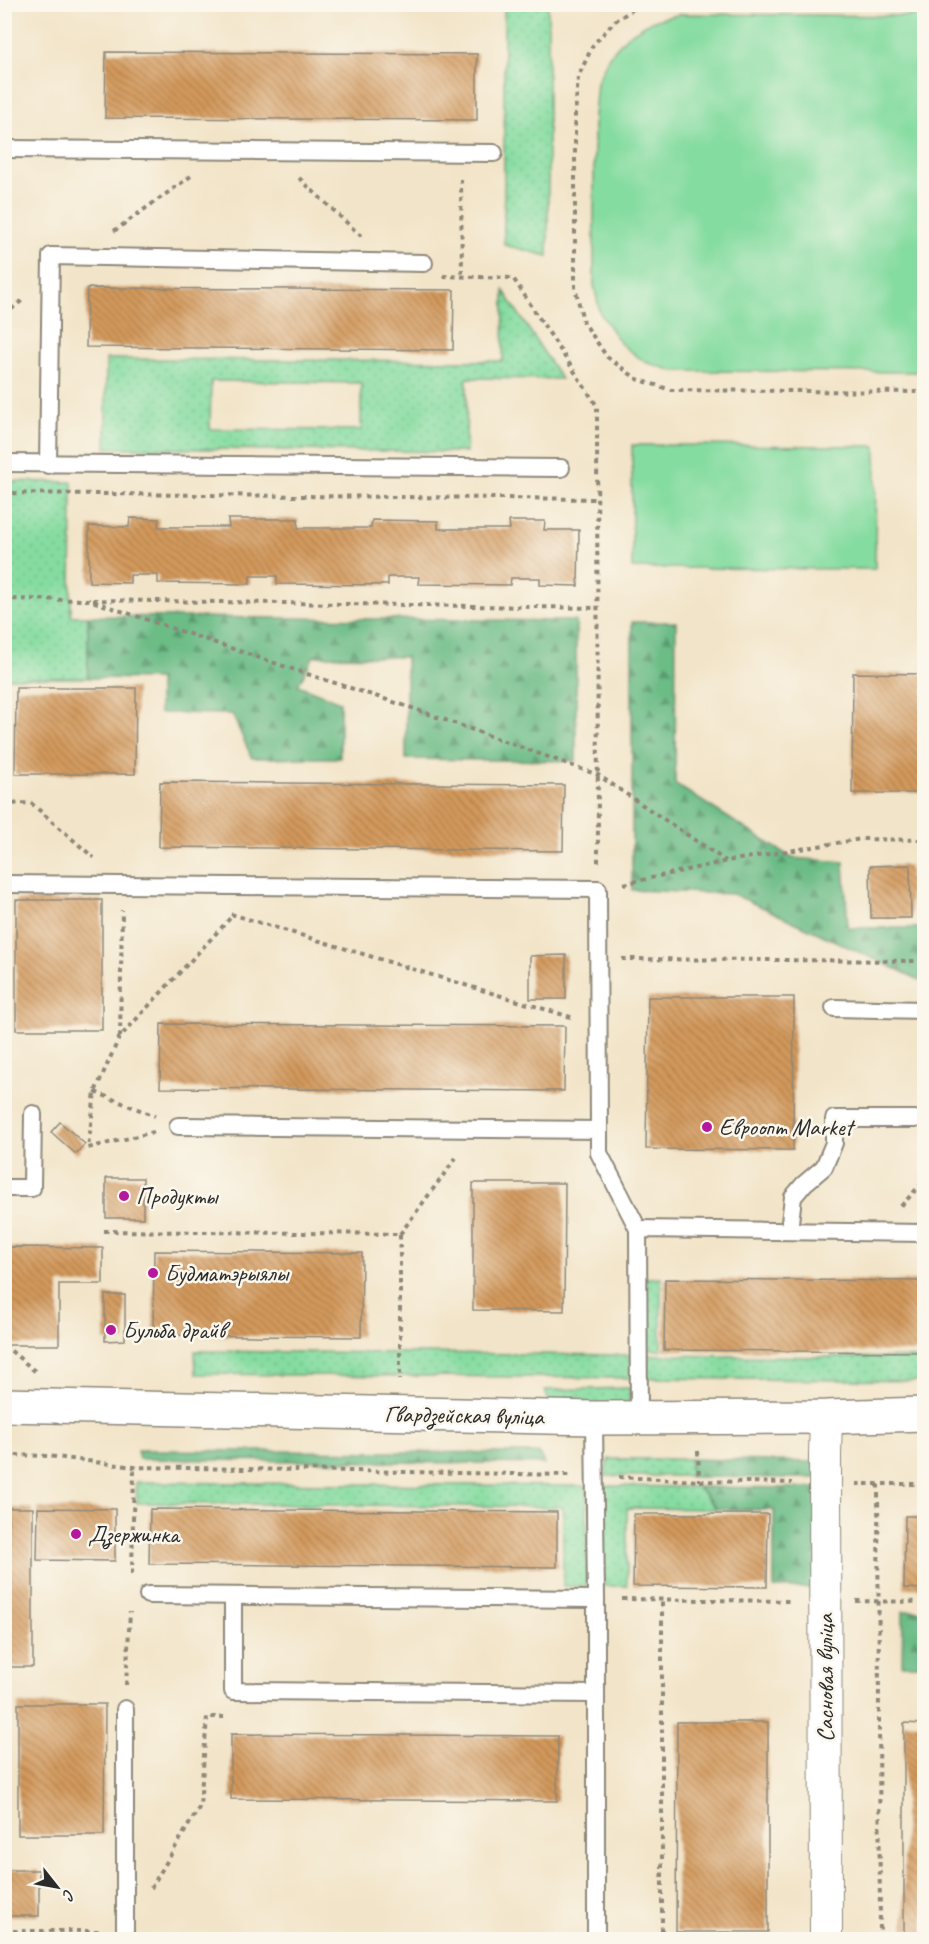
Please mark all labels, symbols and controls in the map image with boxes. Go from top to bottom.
place label: Евроопт Market [719,1112,856,1142]
marker: Евроопт Market [700,1120,714,1134]
place label: Продукты [136,1181,220,1211]
marker: Продукты [117,1189,131,1203]
place label: Будматэрыялы [165,1258,291,1288]
marker: Будматэрыялы [146,1266,160,1280]
place label: Бульба драйв [123,1315,231,1345]
marker: Бульба драйв [104,1323,118,1337]
street label: Гвардзейская вуліца [384,1399,545,1432]
place label: Дзержинка [88,1519,181,1550]
marker: Дзержинка [69,1527,83,1541]
street label: Сасновая вуліца [810,1613,840,1742]
north arrow [27,1857,87,1917]
text: С [57,1886,80,1905]

